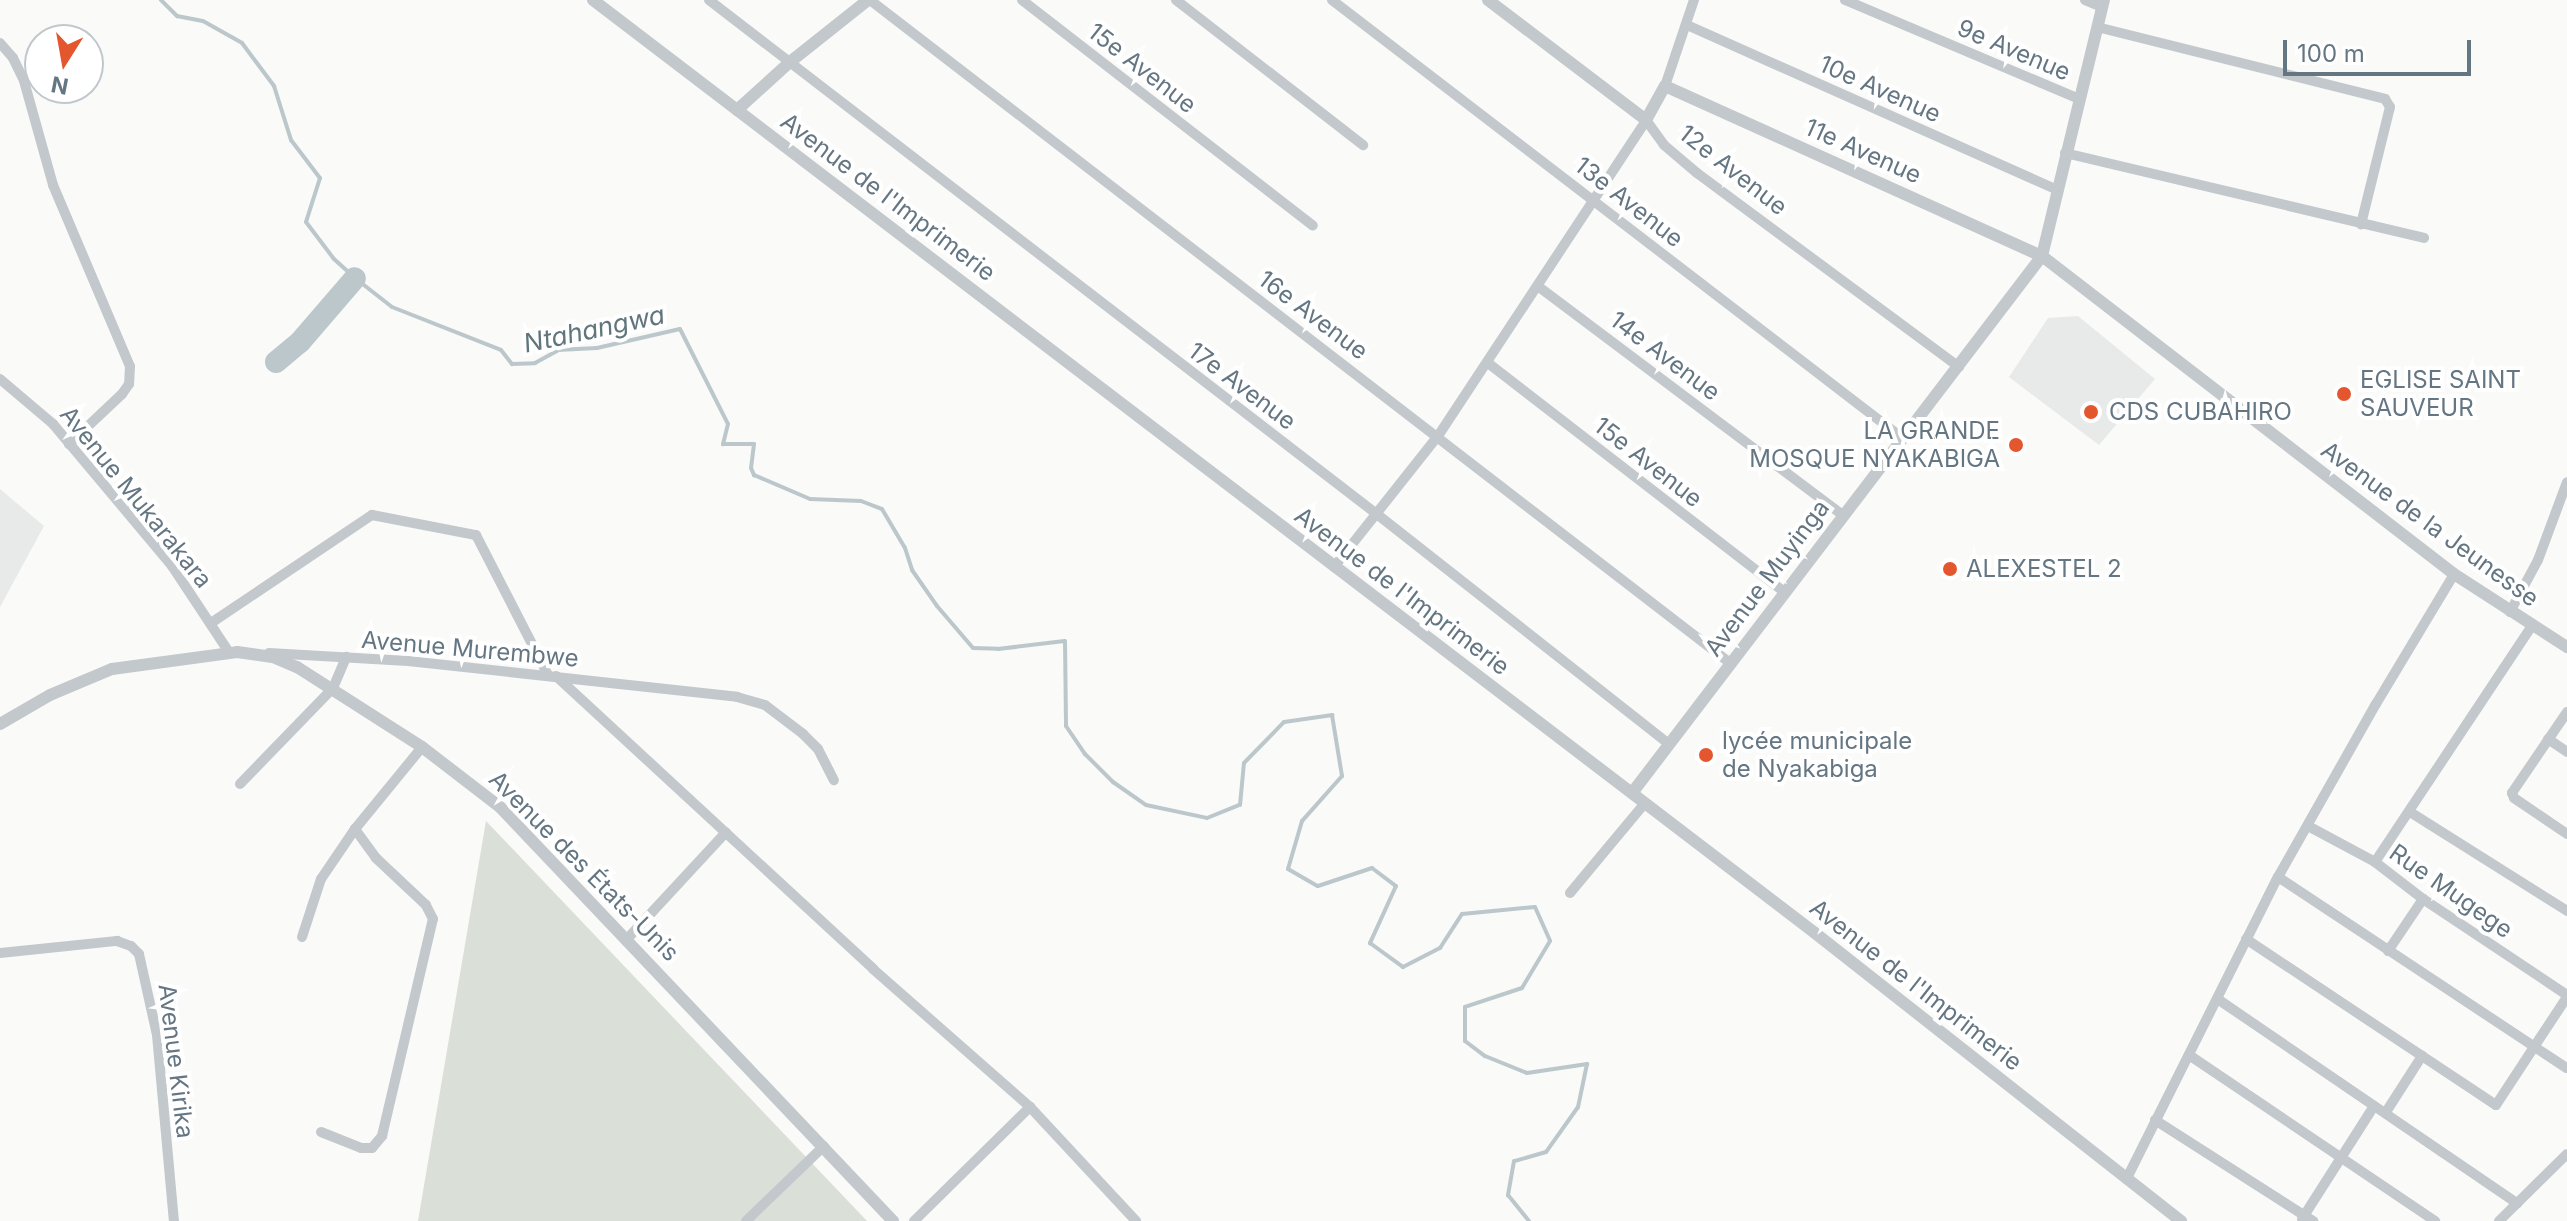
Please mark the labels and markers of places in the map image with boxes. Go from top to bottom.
place label: EGLISE SAINT SAUVEUR [2360,366,2521,422]
marker: EGLISE SAINT SAUVEUR [2335,385,2353,403]
place label: CDS CUBAHIRO [2109,398,2292,426]
marker: CDS CUBAHIRO [2080,401,2102,423]
place label: LA GRANDE MOSQUE NYAKABIGA [1749,417,2000,473]
marker: LA GRANDE MOSQUE NYAKABIGA [2007,436,2025,454]
place label: ALEXESTEL 2 [1966,555,2122,583]
marker: ALEXESTEL 2 [1941,560,1959,578]
place label: lycée municipale de Nyakabiga [1722,727,1912,783]
marker: lycée municipale de Nyakabiga [1697,746,1715,764]

